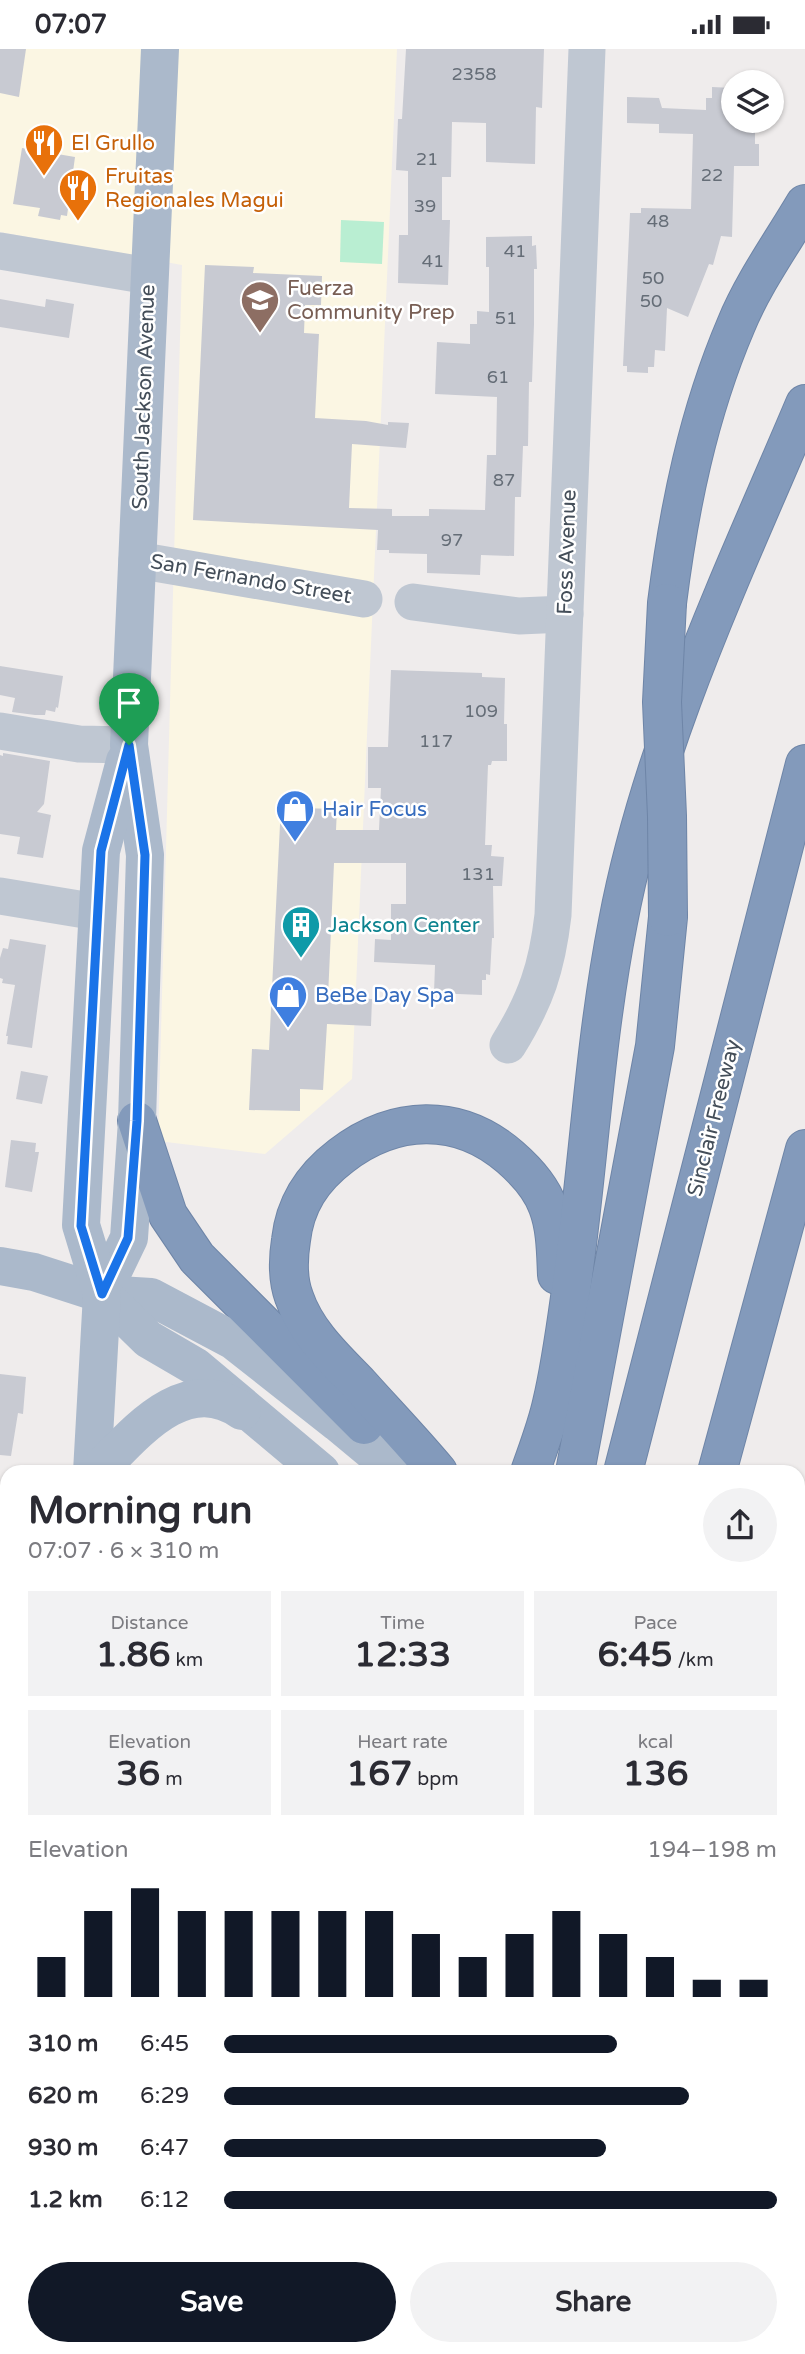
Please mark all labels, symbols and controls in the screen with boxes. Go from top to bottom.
text: 07:07 [35,9,107,40]
house number: 2358 [451,63,497,85]
map controls [721,70,784,133]
button: layers [721,70,784,133]
restaurant icon: El Grullo [23,122,65,177]
place label: El Grullo [71,131,155,156]
house number: 21 [416,148,438,170]
place label: Fruitas Regionales Magui [105,164,284,213]
house number: 22 [701,164,723,186]
restaurant icon: Fruitas Regionales Magui [57,167,99,222]
house number: 39 [414,195,436,217]
house number: 48 [647,210,669,232]
house number: 41 [504,240,526,262]
house number: 41 [422,250,444,272]
house number: 50 [642,267,664,289]
place label: Fuerza Community Prep [287,276,455,325]
school or university icon: Fuerza Community Prep [239,279,281,334]
street label: South Jackson Avenue [128,284,160,510]
house number: 50 [640,290,662,312]
house number: 51 [495,307,517,329]
house number: 61 [487,366,509,388]
house number: 87 [493,469,515,491]
street label: Foss Avenue [552,489,582,615]
house number: 97 [441,529,463,551]
street label: San Fernando Street [149,549,353,609]
pin [99,673,159,745]
icon: arrive [110,684,148,722]
house number: 109 [464,700,498,722]
house number: 117 [419,730,453,752]
shop icon: Hair Focus [274,788,316,843]
place label: Hair Focus [322,797,427,822]
house number: 131 [461,863,495,885]
building icon: Jackson Center [280,904,322,959]
place label: Jackson Center [328,913,480,938]
shop icon: BeBe Day Spa [267,974,309,1029]
place label: BeBe Day Spa [315,983,455,1008]
street label: Sinclair Freeway [682,1037,746,1199]
text: Morning run [28,1488,252,1534]
button: share [703,1488,777,1562]
text: 07:07 · 6 × 310 m [28,1537,219,1565]
text: Distance [110,1612,189,1634]
text: Time [380,1612,425,1634]
text: Pace [634,1612,677,1634]
text: 1.86 [96,1634,171,1676]
text: 12:33 [354,1634,451,1676]
text: 6:45 [597,1634,672,1676]
text: km [171,1649,203,1671]
text: /km [672,1649,714,1671]
text: Elevation [108,1731,191,1753]
text: Heart rate [357,1731,448,1753]
text: kcal [638,1731,673,1753]
text: 36 [116,1753,160,1795]
text: 167 [346,1753,412,1795]
text: 136 [623,1753,688,1795]
text: m [160,1768,183,1790]
text: bpm [412,1768,459,1790]
text: Elevation [28,1836,129,1864]
text: 194–198 m [647,1836,777,1864]
text: 310 m [28,2030,98,2058]
text: 6:45 [140,2030,189,2058]
text: 620 m [28,2082,98,2110]
text: 6:29 [140,2082,189,2110]
text: 930 m [28,2134,98,2162]
text: 6:47 [140,2134,189,2162]
text: 1.2 km [28,2186,103,2214]
text: 6:12 [140,2186,189,2214]
button: Save [28,2262,396,2342]
button: Share [410,2262,777,2342]

